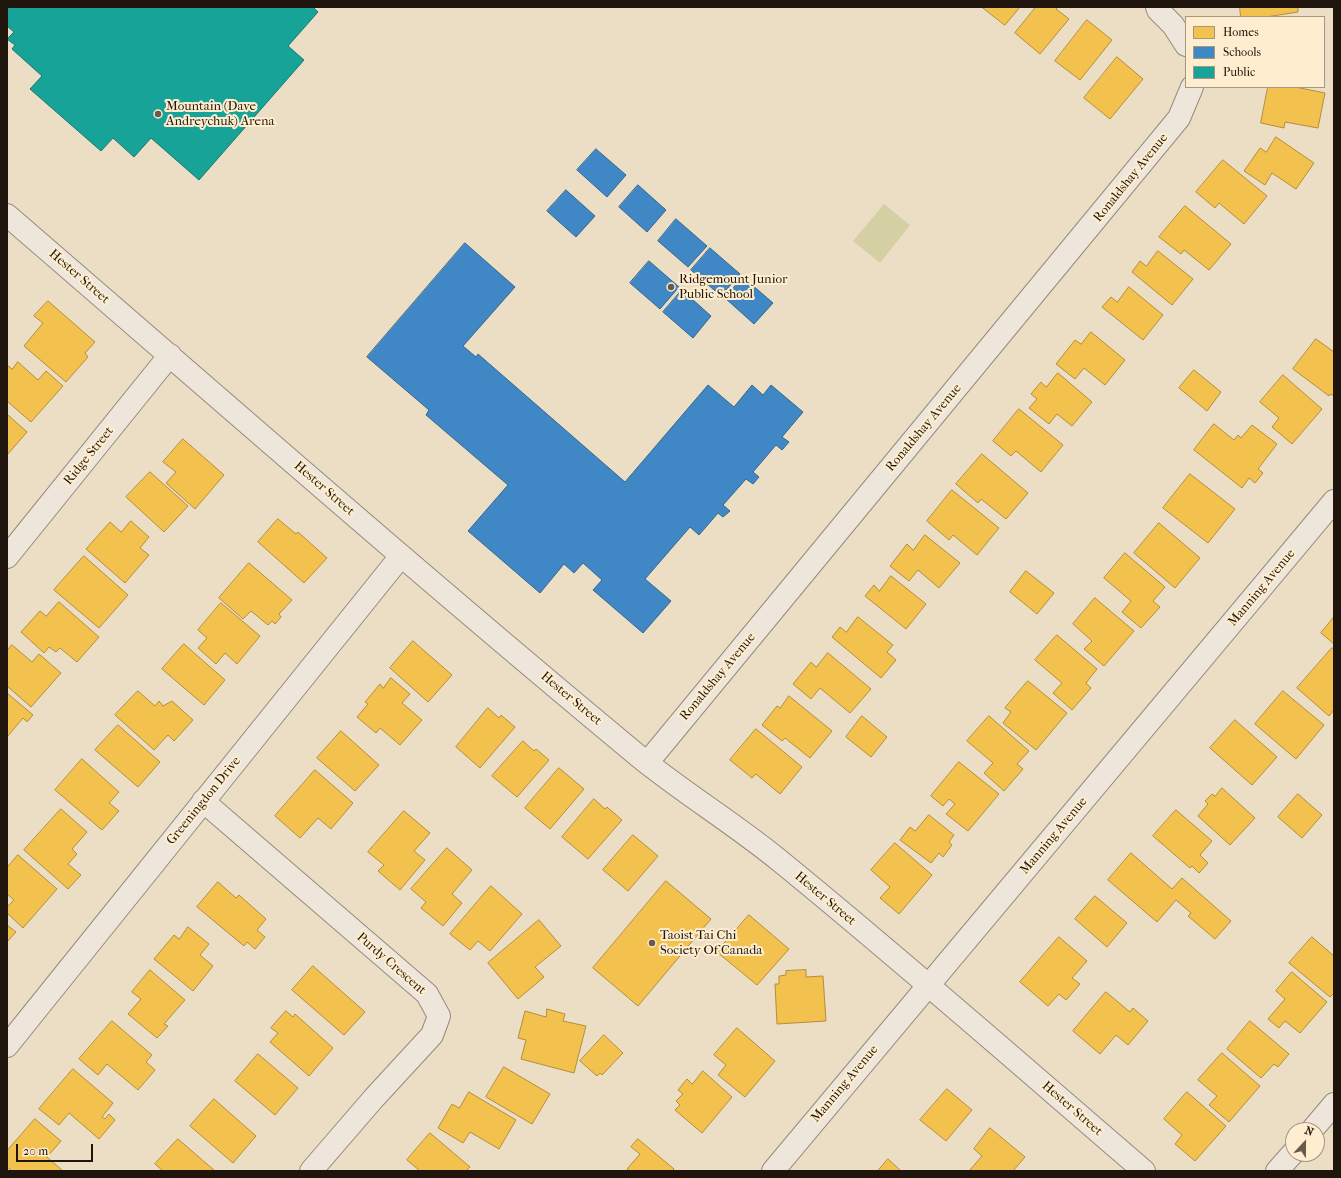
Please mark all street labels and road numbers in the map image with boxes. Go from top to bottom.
street label: Ronaldshay Avenue [1091,131,1171,225]
street label: Hester Street [46,246,112,308]
street label: Ronaldshay Avenue [883,381,965,475]
street label: Ridge Street [61,424,117,488]
street label: Hester Street [291,458,357,520]
street label: Manning Avenue [1225,546,1299,630]
street label: Ronaldshay Avenue [677,630,759,724]
street label: Hester Street [537,669,605,729]
street label: Greeningdon Drive [164,754,244,848]
street label: Manning Avenue [1017,794,1091,878]
street label: Hester Street [791,869,859,929]
street label: Purdy Crescent [353,930,429,998]
street label: Manning Avenue [808,1042,882,1126]
street label: Hester Street [1039,1078,1105,1140]

